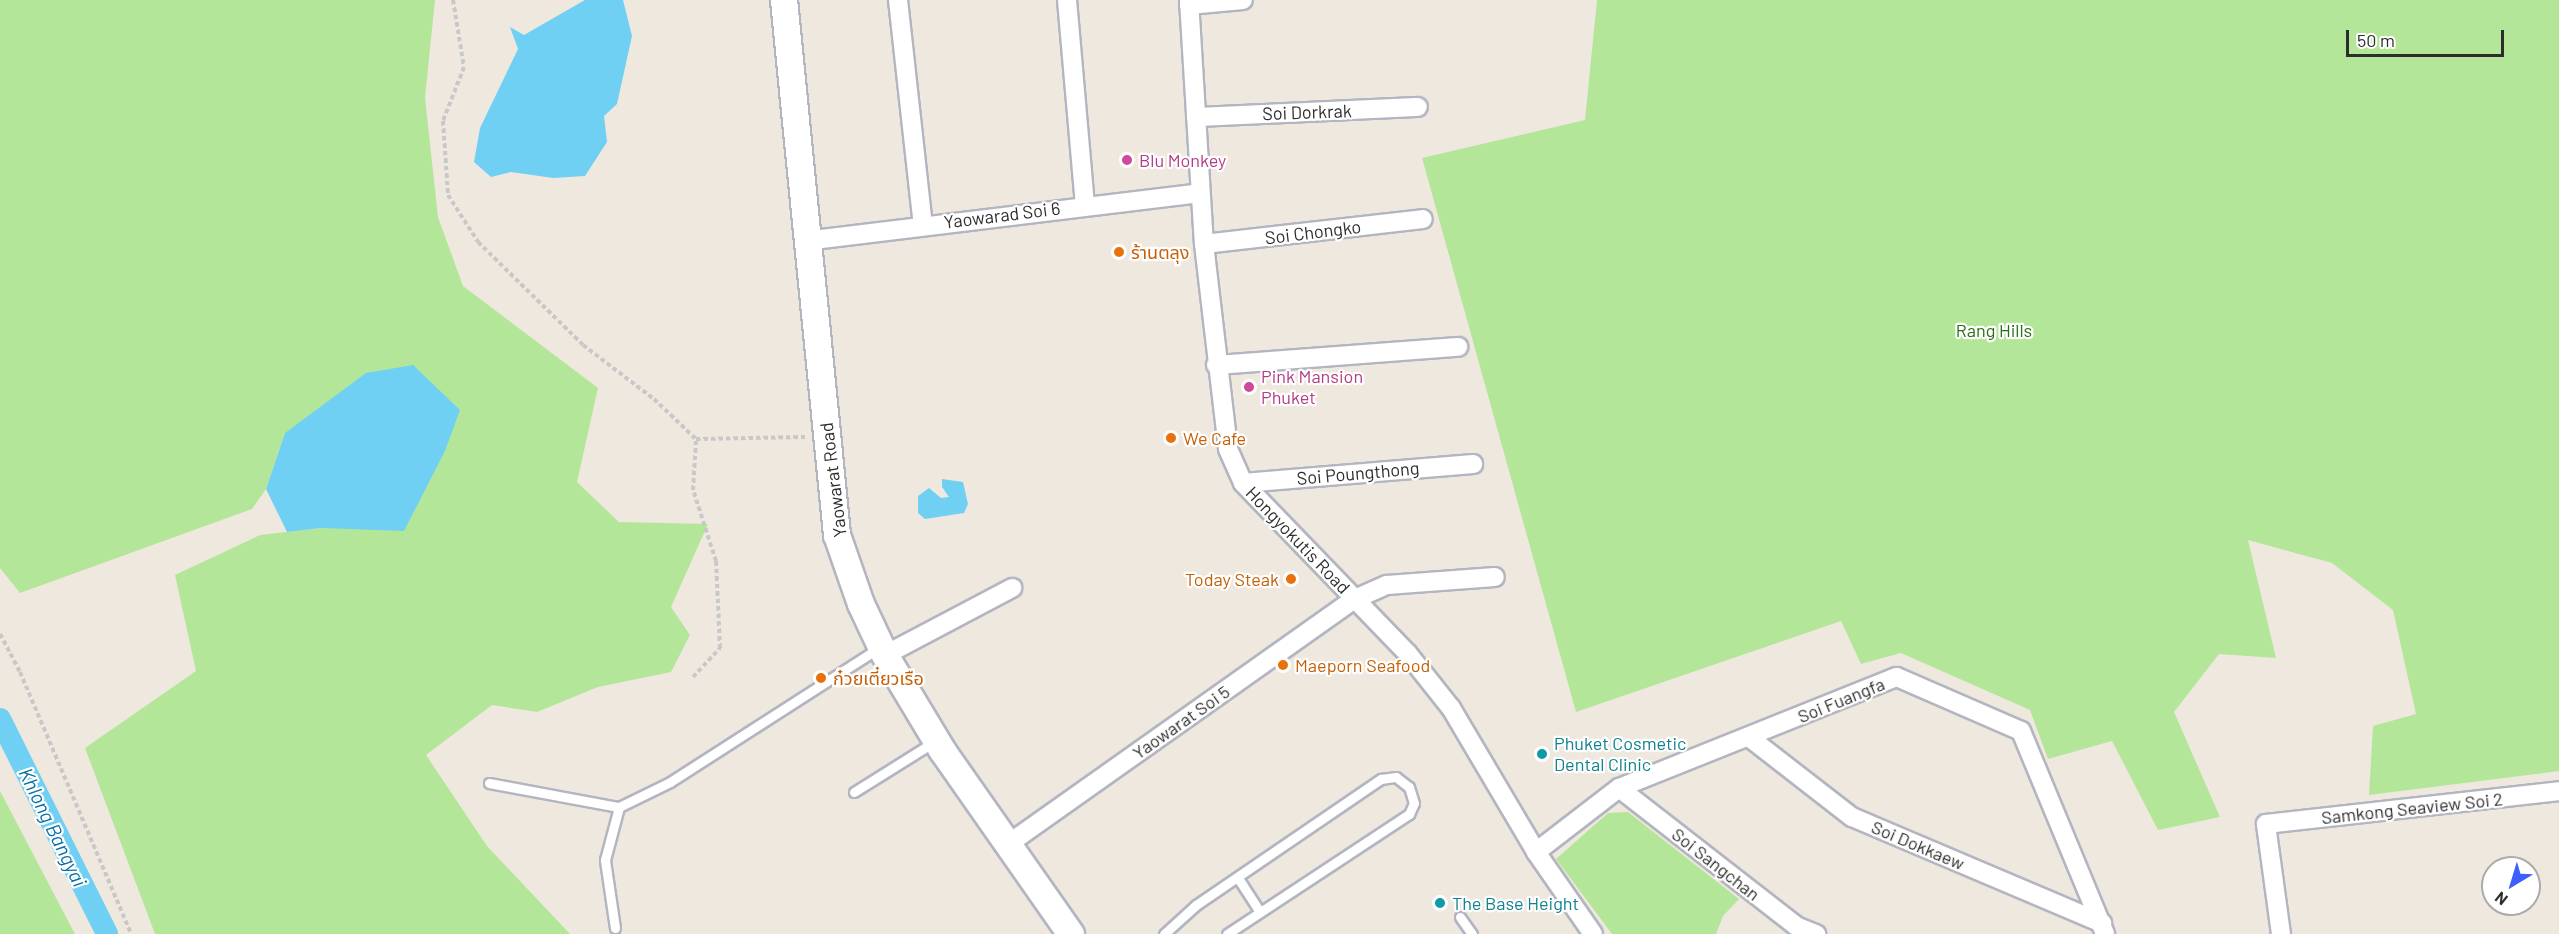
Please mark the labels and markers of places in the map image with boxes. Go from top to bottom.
place label: Blu Monkey [1139,149,1226,171]
marker: Blu Monkey [1120,153,1134,167]
place label: ร้านตลุง [1131,241,1190,263]
marker: ร้านตลุง [1112,245,1126,259]
place label: Pink Mansion Phuket [1261,366,1363,409]
marker: Pink Mansion Phuket [1242,380,1256,394]
place label: We Cafe [1183,427,1246,449]
marker: We Cafe [1164,431,1178,445]
place label: Today Steak [1185,568,1279,590]
marker: Today Steak [1284,572,1298,586]
place label: Maeporn Seafood [1295,654,1430,676]
marker: Maeporn Seafood [1276,658,1290,672]
place label: ก๋วยเตี๋ยวเรือ [833,667,924,689]
marker: ก๋วยเตี๋ยวเรือ [814,671,828,685]
place label: Phuket Cosmetic Dental Clinic [1554,733,1686,776]
marker: Phuket Cosmetic Dental Clinic [1535,747,1549,761]
place label: The Base Height [1452,892,1579,914]
marker: The Base Height [1433,896,1447,910]

